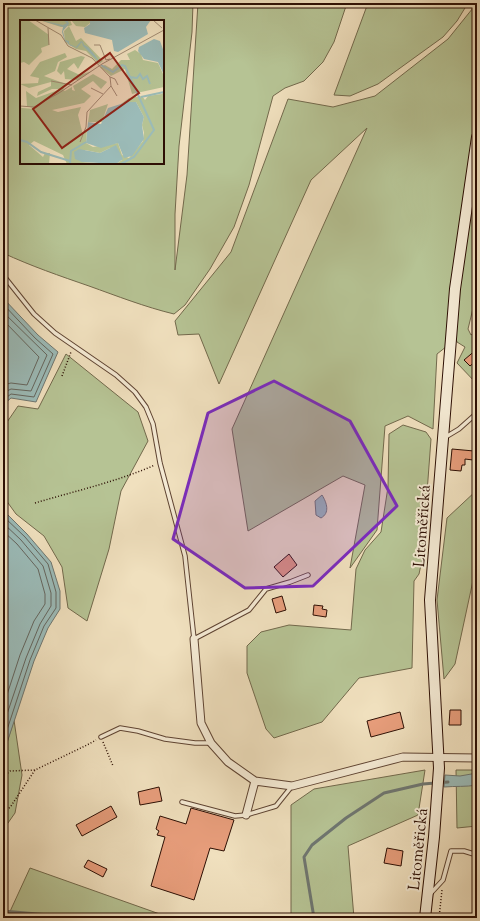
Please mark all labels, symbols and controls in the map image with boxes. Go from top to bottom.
inset map [20,20,164,164]
street label: Litoměřická [409,484,438,568]
street label: Litoměřická [404,806,435,892]

